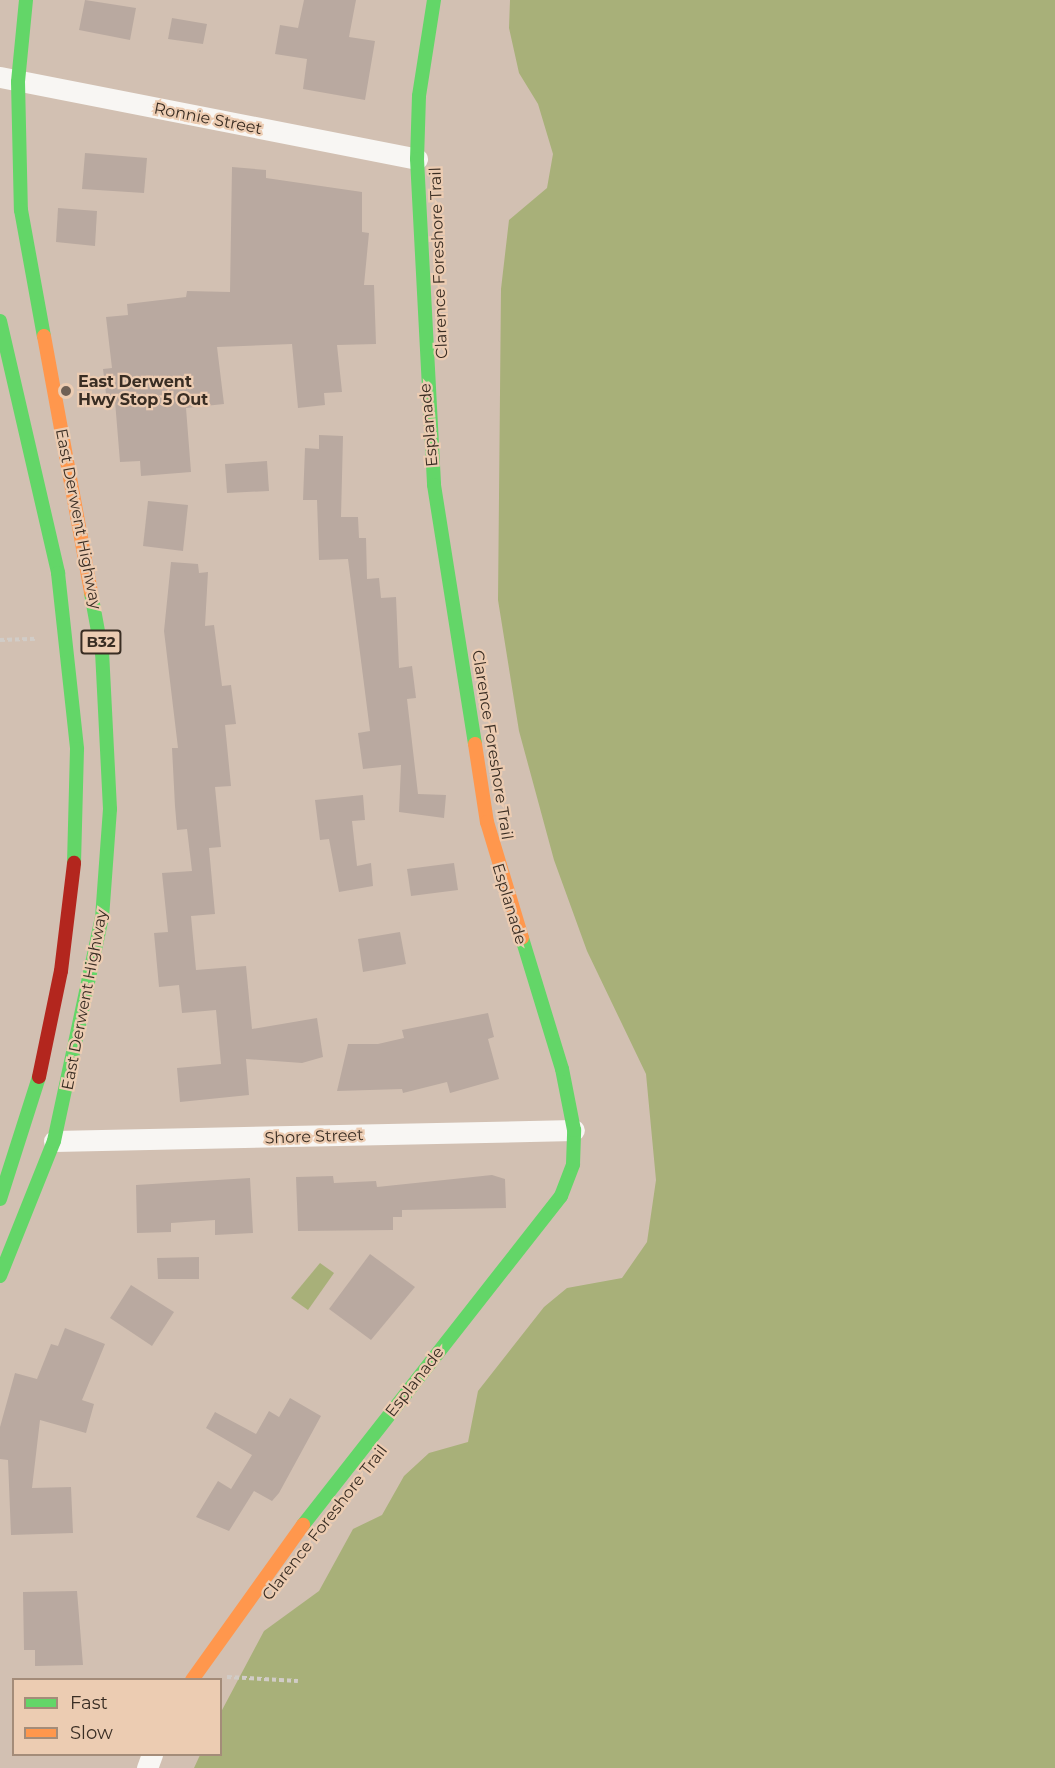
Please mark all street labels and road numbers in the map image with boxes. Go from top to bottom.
street label: Ronnie Street [152,99,264,139]
street label: Clarence Foreshore Trail [426,167,452,359]
street label: Esplanade [416,382,442,468]
street label: East Derwent Highway [51,427,105,611]
road number: B32 [80,630,122,654]
street label: Clarence Foreshore Trail [468,649,516,841]
street label: Esplanade [488,861,530,947]
street label: East Derwent Highway [58,908,112,1092]
street label: Shore Street [264,1126,364,1148]
street label: Esplanade [382,1343,448,1421]
street label: Clarence Foreshore Trail [258,1442,392,1604]

